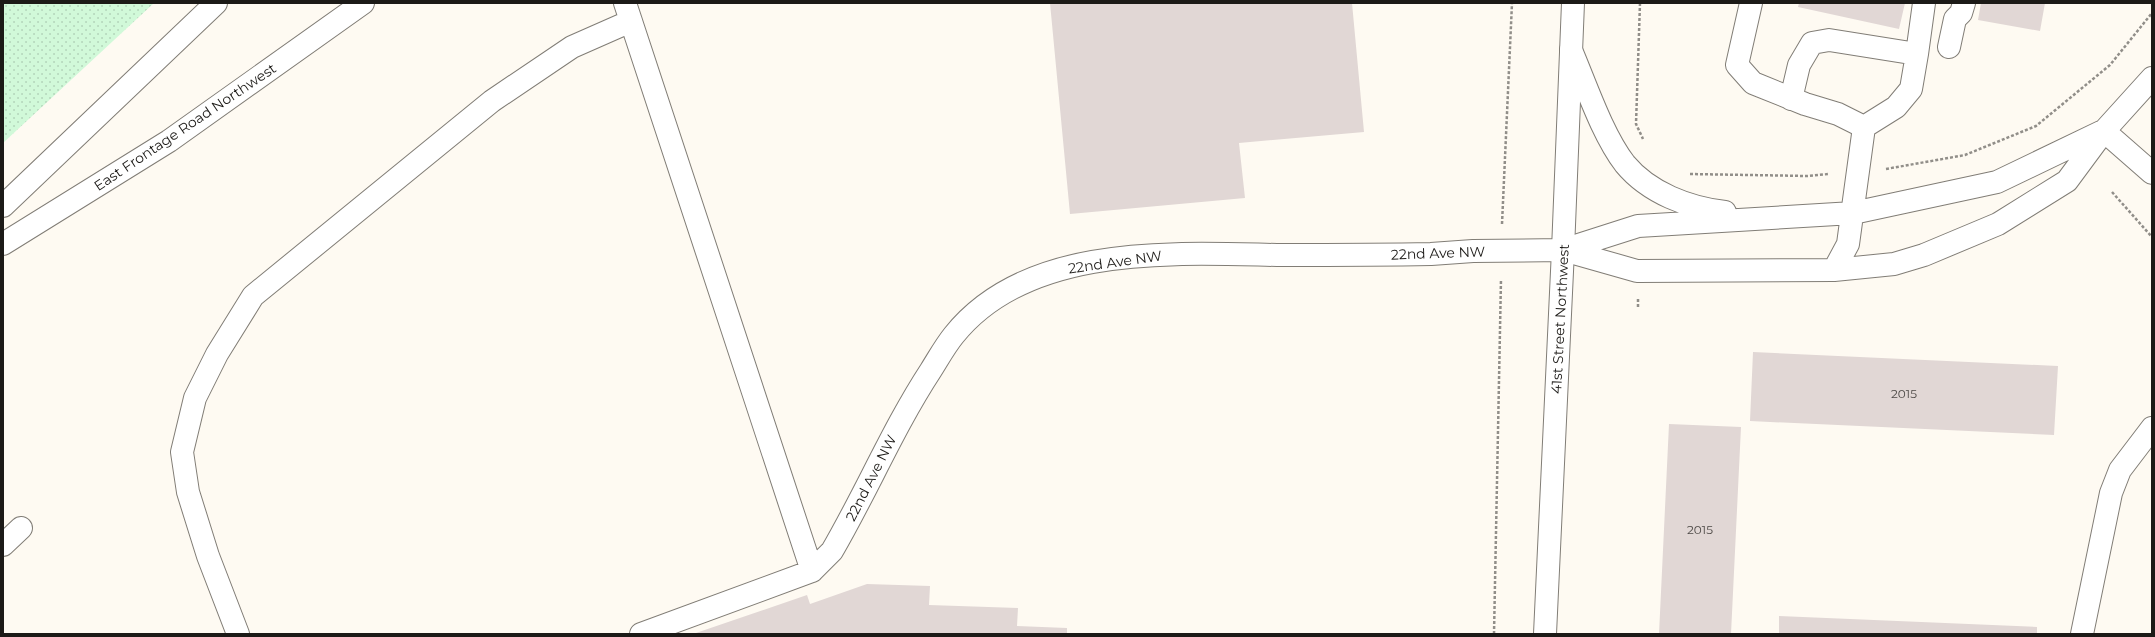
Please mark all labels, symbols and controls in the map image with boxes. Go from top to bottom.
street label: East Frontage Road Northwest [91,59,280,195]
street label: 22nd Ave NW [1390,242,1486,264]
street label: 41st Street Northwest [1547,243,1573,394]
street label: 22nd Ave NW [1067,246,1163,277]
house number: 2015 [1891,386,1917,401]
street label: 22nd Ave NW [842,431,901,524]
house number: 2015 [1687,522,1713,537]

